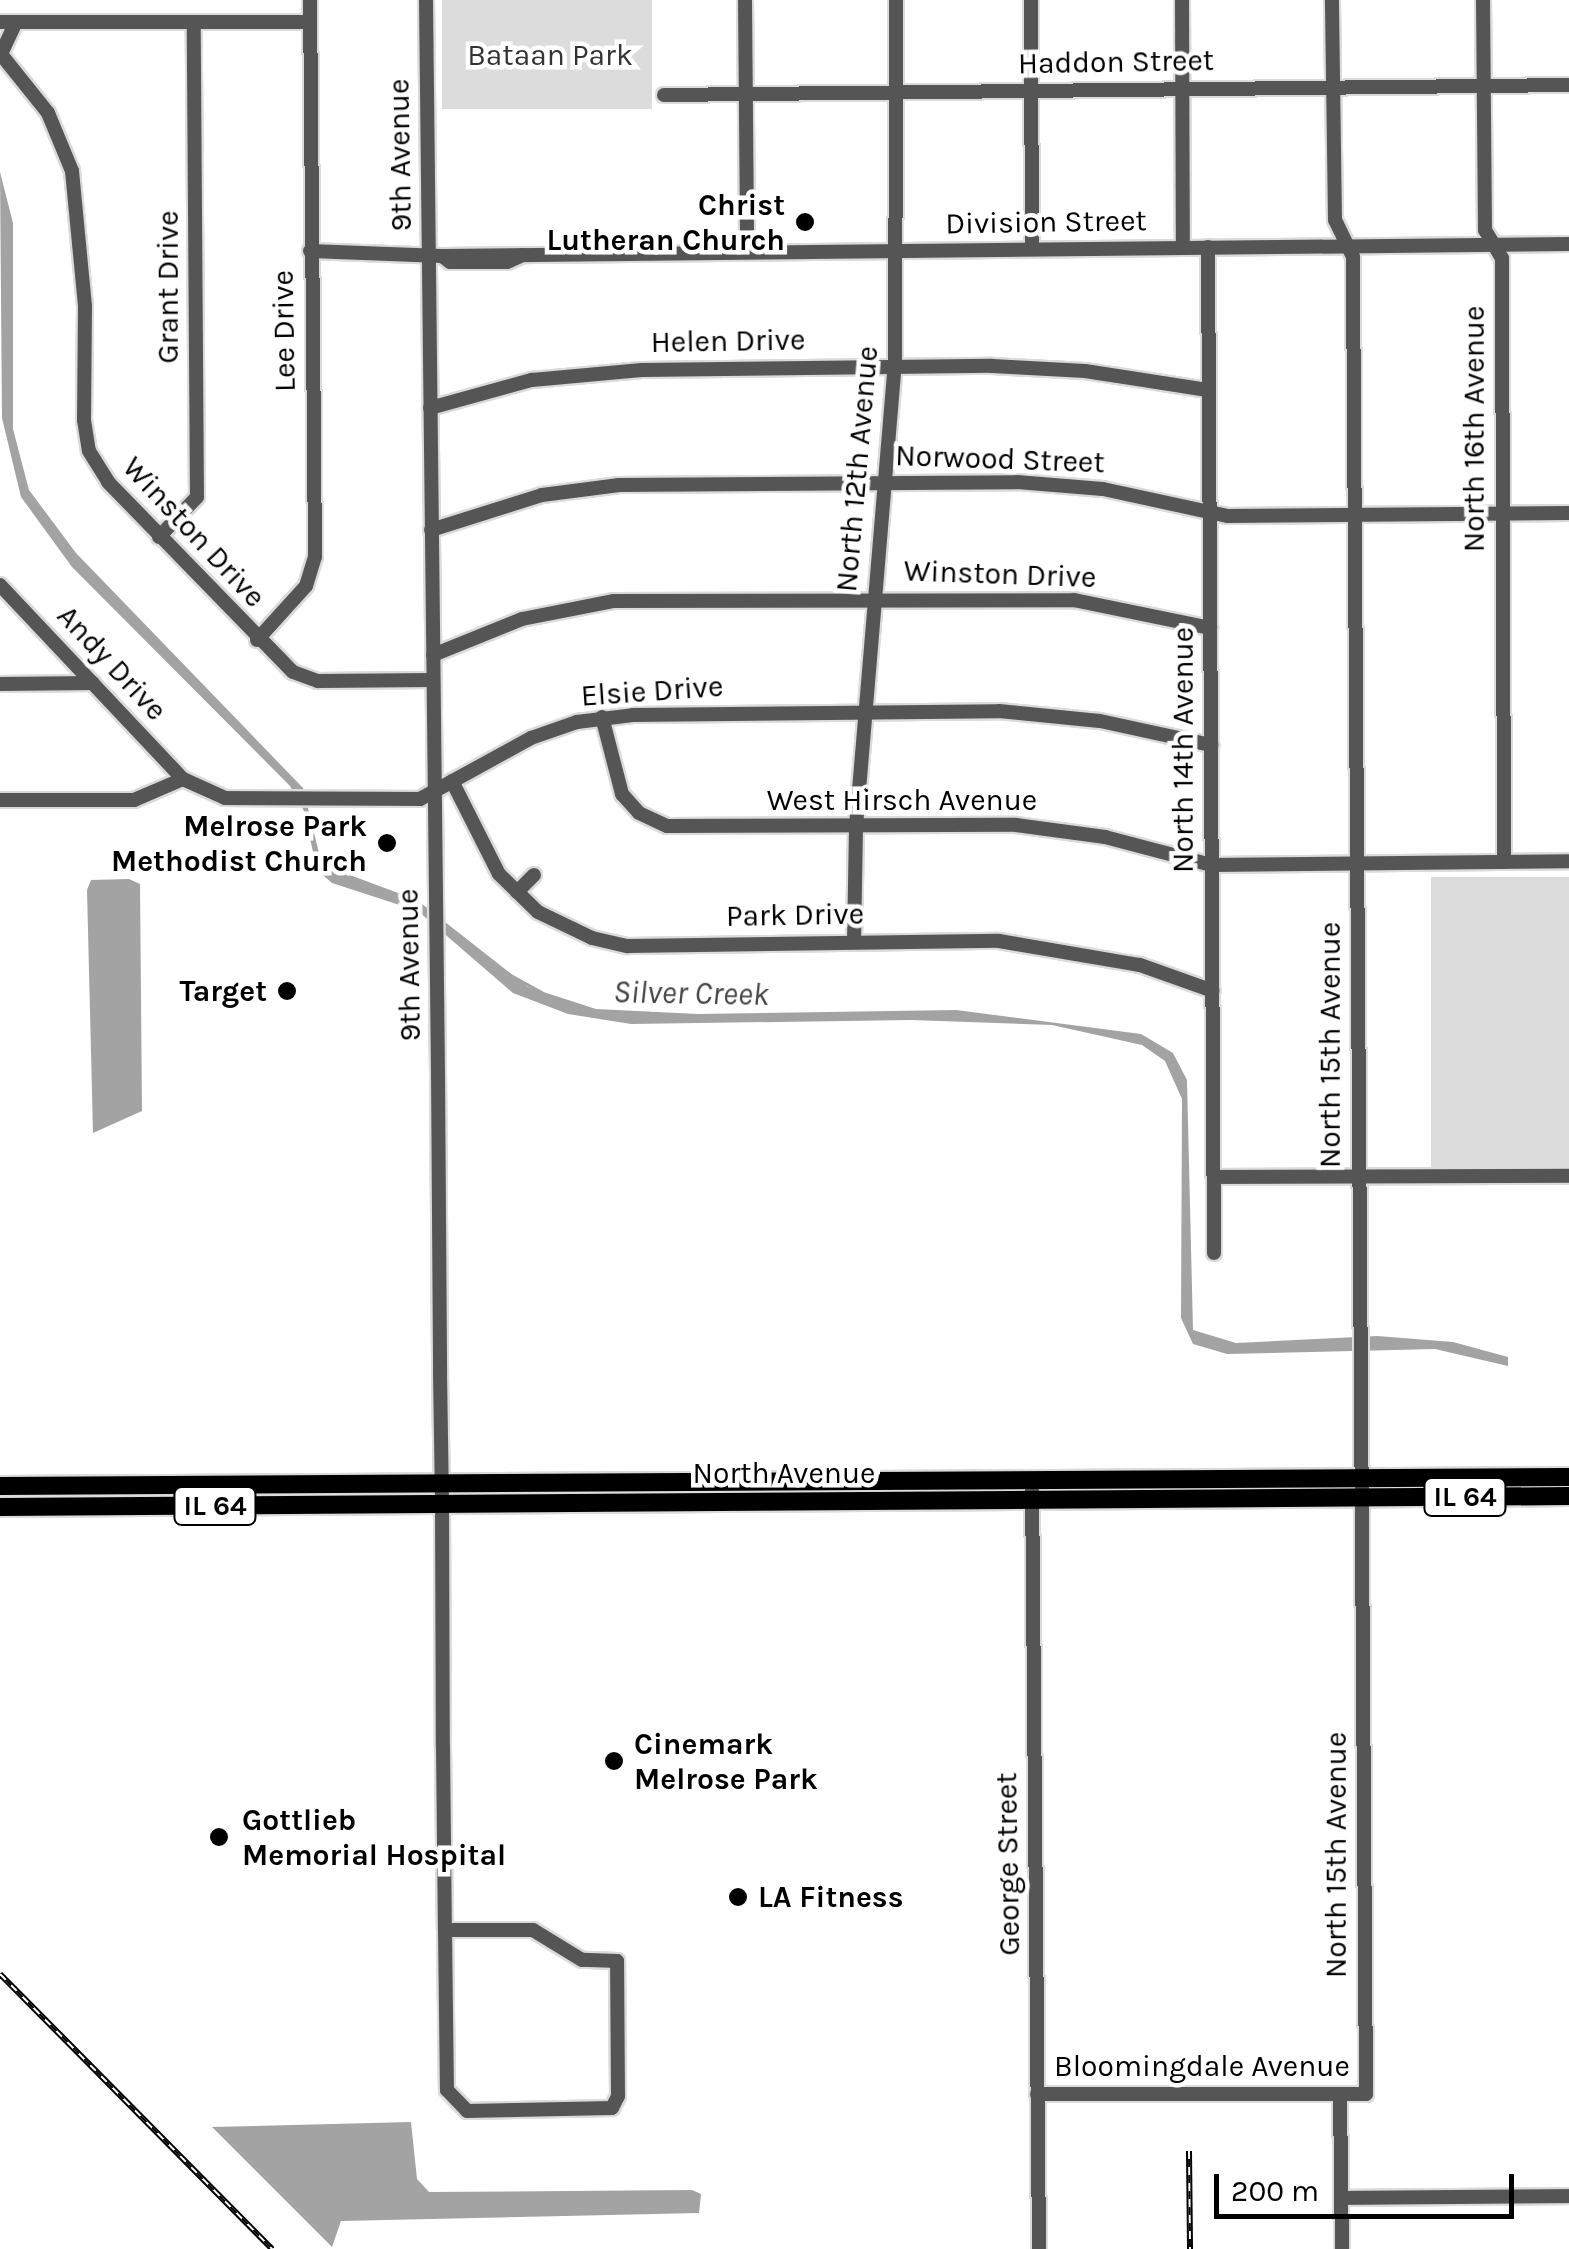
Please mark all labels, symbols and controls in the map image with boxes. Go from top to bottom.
park label: Bataan Park [467,37,633,73]
street label: Haddon Street [1018,42,1214,82]
street label: 9th Avenue [381,78,419,232]
place label: Christ Lutheran Church [546,187,785,258]
street label: Division Street [945,202,1147,242]
street label: Grant Drive [150,210,186,364]
marker: Christ Lutheran Church [794,211,816,233]
street label: Lee Drive [265,270,303,392]
street label: North 16th Avenue [1456,306,1492,552]
street label: Helen Drive [650,322,806,360]
street label: North 12th Avenue [828,344,886,594]
street label: Norwood Street [895,437,1105,481]
street label: Winston Drive [115,449,273,615]
street label: Winston Drive [903,553,1097,595]
street label: Andy Drive [50,598,174,728]
street label: North 14th Avenue [1165,627,1201,873]
street label: Elsie Drive [580,668,724,714]
street label: West Hirsch Avenue [767,782,1037,818]
place label: Melrose Park Methodist Church [111,808,367,878]
marker: Melrose Park Methodist Church [376,832,398,854]
street label: 9th Avenue [390,888,428,1042]
street label: Park Drive [726,896,864,934]
street label: North 15th Avenue [1312,922,1348,1168]
place label: Target [180,973,267,1009]
water label: Silver Creek [613,973,769,1015]
marker: Target [276,980,298,1002]
street label: North Avenue [693,1455,875,1491]
road number: IL 64 [1422,1474,1508,1520]
road number: IL 64 [172,1483,258,1529]
place label: Cinemark Melrose Park [634,1726,818,1796]
street label: North 15th Avenue [1318,1732,1354,1978]
marker: Cinemark Melrose Park [603,1750,625,1772]
street label: George Street [988,1772,1028,1956]
place label: Gottlieb Memorial Hospital [242,1802,506,1872]
marker: Gottlieb Memorial Hospital [206,1824,232,1850]
place label: LA Fitness [758,1879,903,1915]
marker: LA Fitness [727,1886,749,1908]
street label: Bloomingdale Avenue [1054,2048,1350,2084]
scale bar [1219,2154,1519,2216]
text: 200 m [1231,2173,1319,2209]

